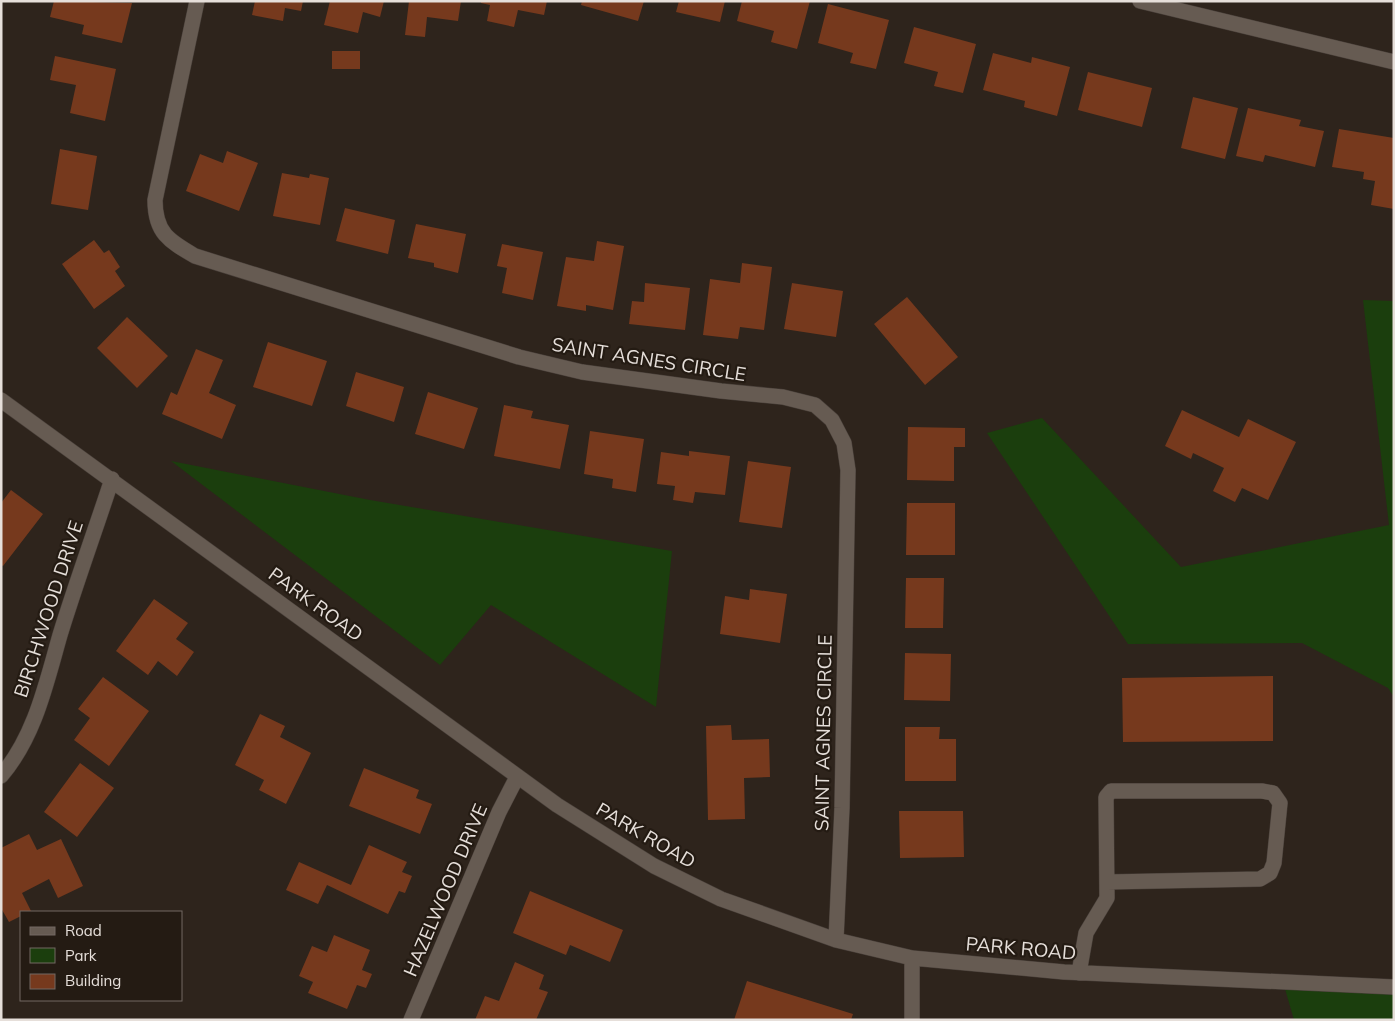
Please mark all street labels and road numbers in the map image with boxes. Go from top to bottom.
street label: SAINT AGNES CIRCLE [550,332,748,386]
street label: BIRCHWOOD DRIVE [8,518,88,700]
street label: PARK ROAD [264,562,368,646]
street label: SAINT AGNES CIRCLE [809,635,837,831]
street label: PARK ROAD [592,797,700,873]
street label: HAZELWOOD DRIVE [398,800,492,980]
street label: PARK ROAD [965,931,1077,965]

